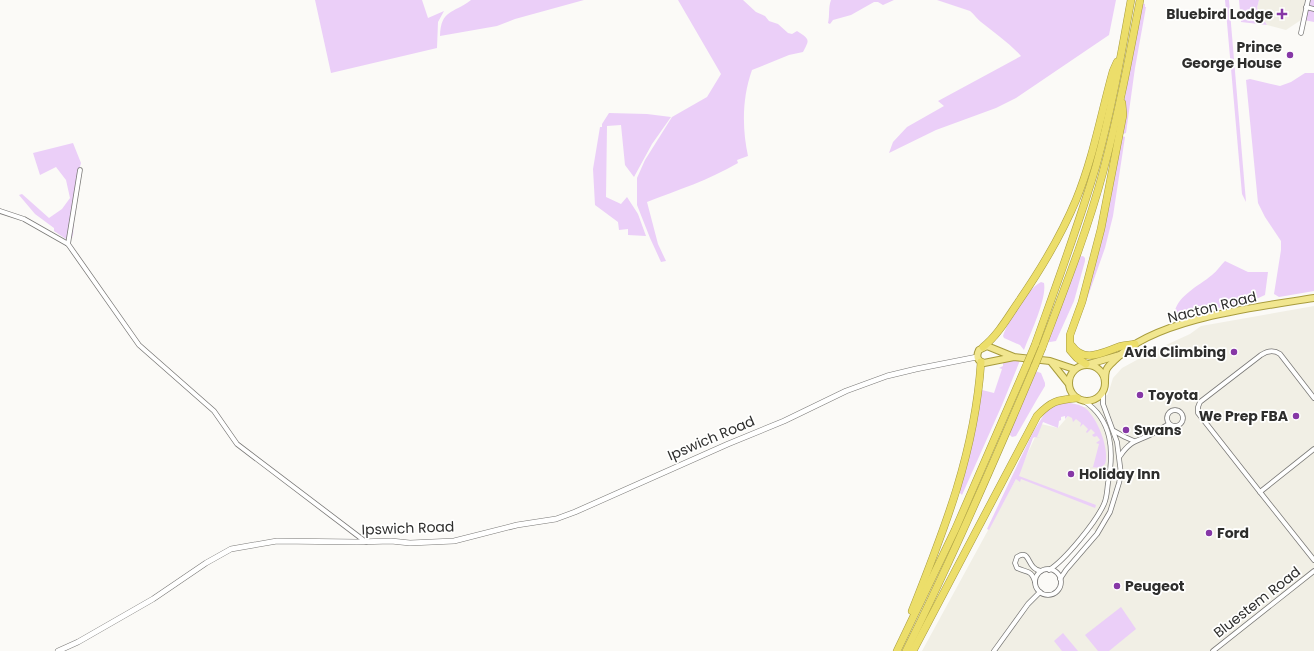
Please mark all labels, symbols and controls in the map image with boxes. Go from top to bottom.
place label: Bluebird Lodge [1166,4,1273,24]
marker: Bluebird Lodge [1276,8,1288,20]
place label: Prince George House [1182,37,1282,73]
marker: Prince George House [1285,50,1295,60]
street label: Nacton Road [1165,286,1259,328]
place label: Avid Climbing [1124,342,1226,362]
marker: Avid Climbing [1229,347,1239,357]
place label: Toyota [1148,385,1198,405]
marker: Toyota [1135,390,1145,400]
place label: We Prep FBA [1199,406,1289,426]
street label: Ipswich Road [664,411,758,465]
marker: We Prep FBA [1291,411,1301,421]
place label: Swans [1134,420,1182,440]
marker: Swans [1121,425,1131,435]
place label: Holiday Inn [1079,464,1160,484]
marker: Holiday Inn [1066,469,1076,479]
street label: Ipswich Road [361,516,455,540]
place label: Ford [1217,523,1249,543]
marker: Ford [1204,528,1214,538]
street label: Bluestem Road [1209,562,1305,642]
place label: Peugeot [1125,576,1185,596]
marker: Peugeot [1112,581,1122,591]

